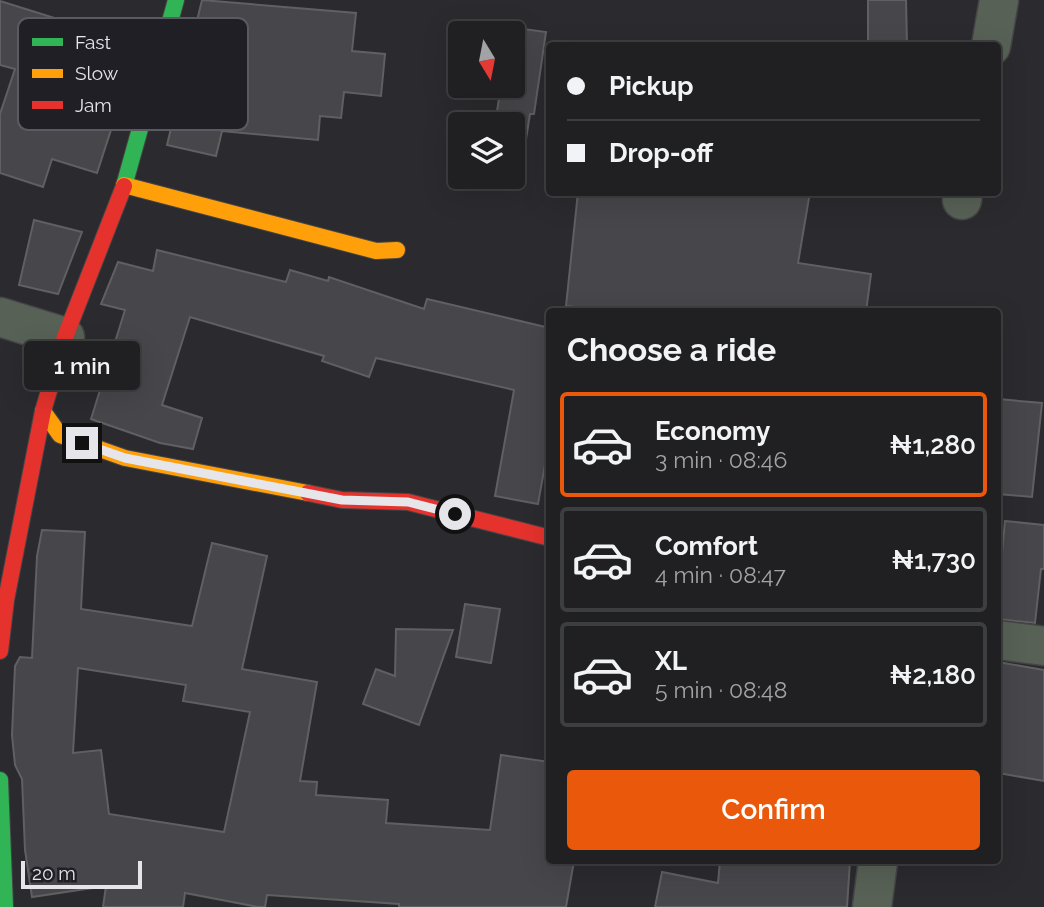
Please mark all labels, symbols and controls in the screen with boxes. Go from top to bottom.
legend [18,18,248,130]
north arrow [448,21,525,98]
map controls [448,21,525,189]
text: Fast [75,31,111,53]
text: Slow [75,62,119,84]
text: Pickup [609,71,694,101]
text: Jam [75,94,112,116]
button: layers [448,112,525,189]
text: Drop-off [609,138,713,168]
text: Choose a ride [567,331,776,368]
callout: 1 min [24,342,140,390]
text: 1 min [53,352,111,379]
icon: car [571,413,634,476]
text: Economy [655,416,770,446]
route end [66,427,98,459]
text: ₦1,280 [890,430,976,460]
text: 3 min · 08:46 [655,446,787,473]
route start [439,498,471,530]
icon: car [571,528,634,591]
text: Comfort [655,531,758,561]
text: ₦1,730 [892,545,976,575]
text: 4 min · 08:47 [655,561,786,588]
icon: car [571,643,634,706]
text: XL [655,646,687,676]
text: ₦2,180 [890,660,976,690]
text: 5 min · 08:48 [655,676,787,703]
button: Confirm [567,770,980,850]
scale bar [21,858,142,890]
text: 20 m [32,862,76,884]

